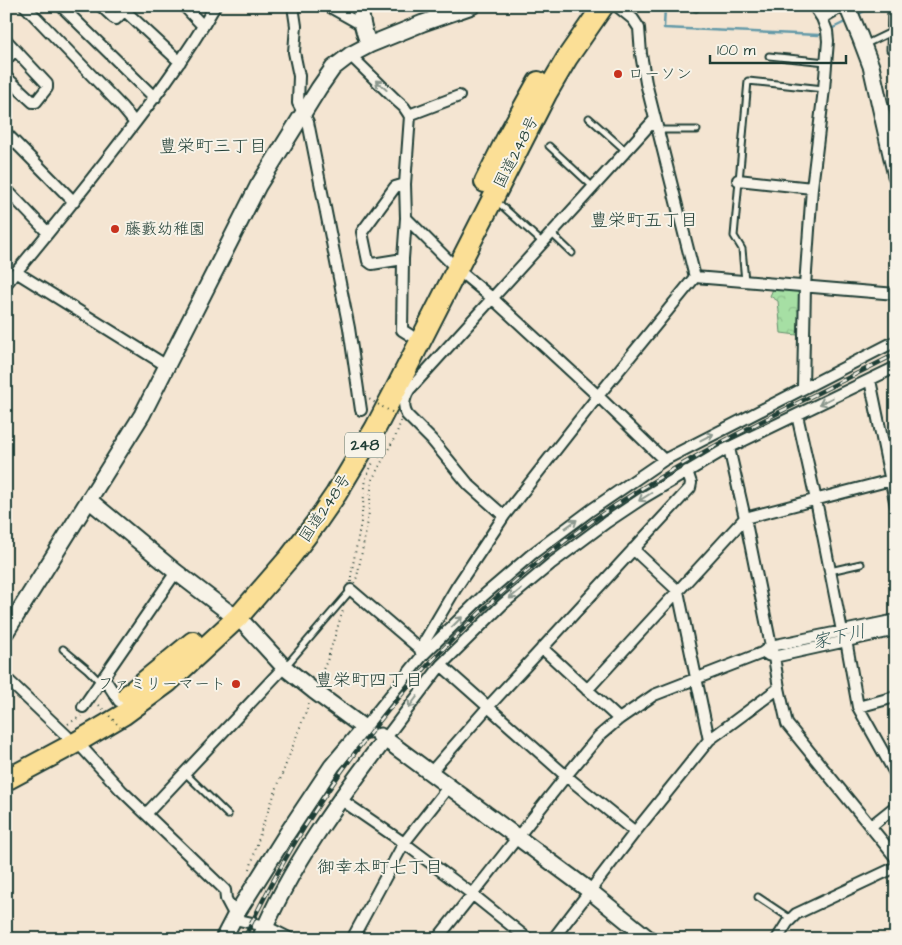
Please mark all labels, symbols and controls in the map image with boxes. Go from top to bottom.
scale bar [710,32,846,64]
text: 100 m [717,40,756,61]
place label: ローソン [628,63,692,85]
marker: ローソン [612,68,624,80]
one-way arrow [374,79,387,91]
street label: 国道248号 [488,112,544,192]
district label: 豊栄町三丁目 [159,134,267,159]
district label: 豊栄町五丁目 [590,208,698,233]
place label: 藤藪幼稚園 [125,218,205,240]
marker: 藤藪幼稚園 [109,223,121,235]
one-way arrow [819,397,834,406]
road number: 248 [345,432,385,458]
one-way arrow [699,432,714,441]
street label: 国道248号 [294,469,356,547]
one-way arrow [639,492,653,502]
one-way arrow [564,519,578,529]
one-way arrow [509,588,522,599]
one-way arrow [451,616,463,628]
water label: 家下川 [810,619,868,655]
district label: 豊栄町四丁目 [315,668,423,693]
place label: ファミリーマート [98,673,226,695]
marker: ファミリーマート [230,678,242,690]
one-way arrow [408,695,418,709]
district label: 御幸本町七丁目 [317,855,443,880]

